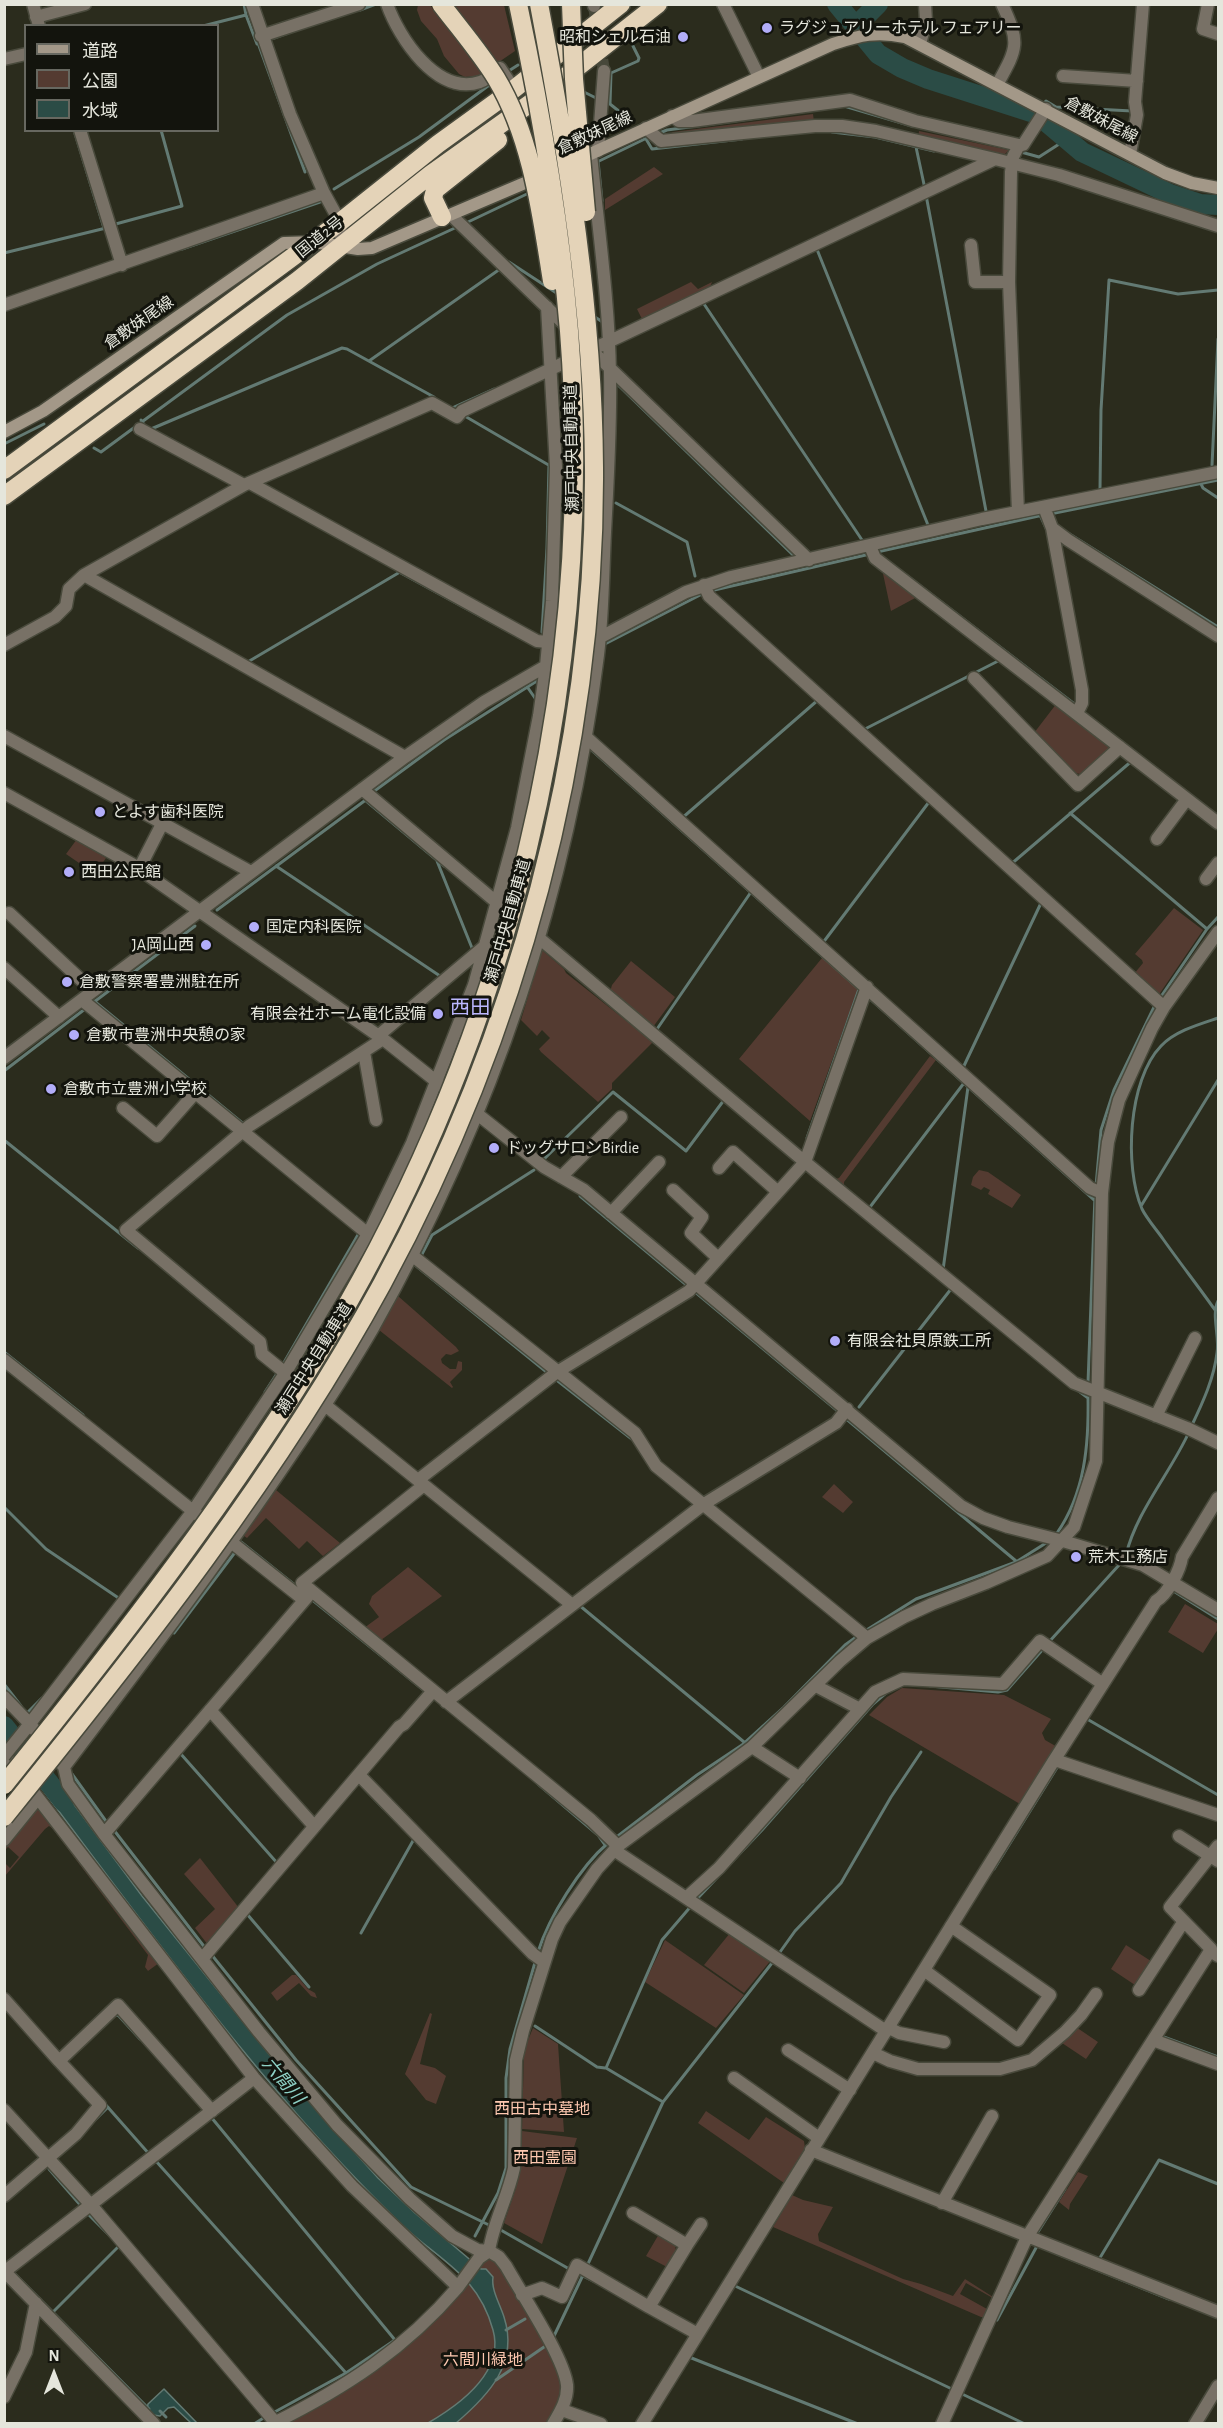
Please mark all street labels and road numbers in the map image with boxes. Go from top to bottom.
street label: 倉敷妹尾線 [1061,93,1141,147]
street label: 倉敷妹尾線 [555,107,635,159]
street label: 国道2号 [292,212,348,262]
street label: 倉敷妹尾線 [101,292,177,354]
street label: 瀬戸中央自動車道 [561,384,583,512]
street label: 瀬戸中央自動車道 [481,857,535,985]
street label: 瀬戸中央自動車道 [272,1300,356,1418]

